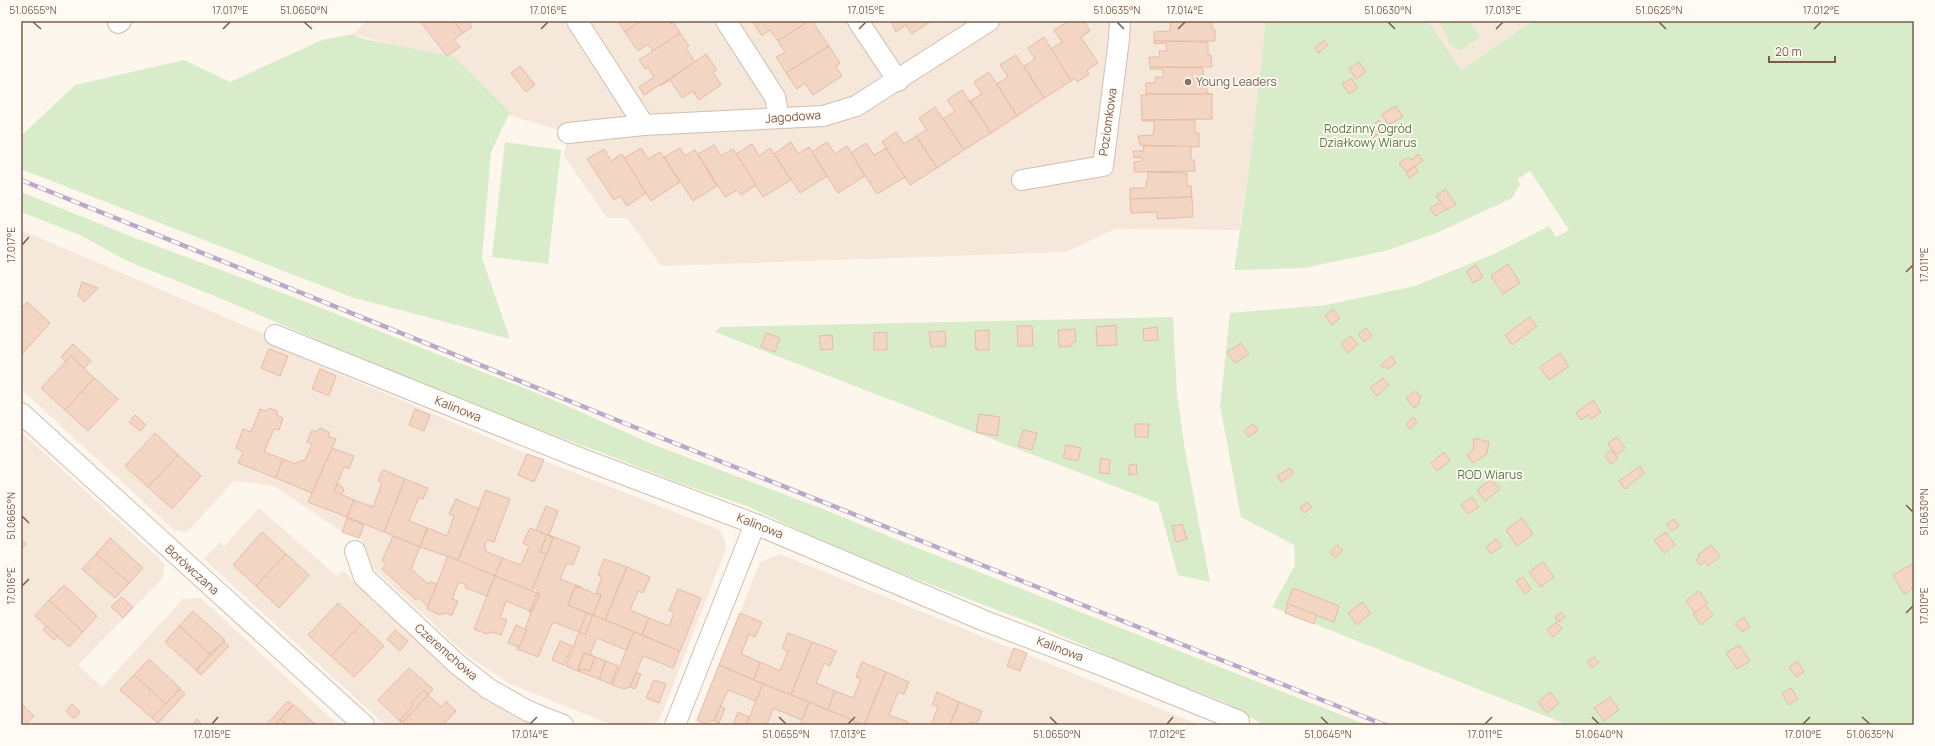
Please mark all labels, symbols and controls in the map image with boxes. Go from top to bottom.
text: 51.0655°N [9,3,57,17]
text: 17.017°E [212,3,248,17]
text: 51.0650°N [280,3,328,17]
text: 17.016°E [529,3,567,17]
text: 17.015°E [848,3,885,17]
text: 51.0635°N [1094,3,1141,17]
text: 17.014°E [1167,3,1204,17]
text: 51.0630°N [1364,3,1412,17]
text: 17.013°E [1485,3,1522,17]
text: 51.0625°N [1636,3,1683,17]
text: 17.012°E [1803,3,1840,17]
scale bar [1769,38,1835,64]
text: 20 m [1775,43,1802,60]
place label: Young Leaders [1196,73,1277,90]
marker: Young Leaders [1183,77,1193,87]
street label: Poziomkowa [1094,87,1121,157]
street label: Jagodowa [764,106,821,127]
park label: Rodzinny Ogród Działkowy Wiarus [1319,120,1417,151]
text: 17.017°E [4,227,18,263]
text: 17.011°E [1917,247,1931,282]
street label: Kalinowa [432,392,484,426]
park label: ROD Wiarus [1458,466,1522,483]
text: 51.0630°N [1917,488,1931,536]
text: 51.0665°N [4,492,18,540]
street label: Kalinowa [734,509,786,543]
street label: Borówczana [162,541,223,599]
text: 17.016°E [4,567,18,605]
text: 17.010°E [1917,587,1931,625]
street label: Czeremchowa [411,619,482,684]
street label: Kalinowa [1034,632,1086,665]
text: 17.015°E [194,727,231,741]
text: 17.014°E [512,727,549,741]
text: 51.0655°N [762,727,810,741]
text: 17.013°E [830,727,867,741]
text: 51.0650°N [1033,727,1081,741]
text: 17.012°E [1149,727,1186,741]
text: 51.0645°N [1304,727,1352,741]
text: 17.011°E [1468,727,1503,741]
text: 51.0640°N [1575,727,1623,741]
text: 17.010°E [1784,727,1822,741]
text: 51.0635°N [1847,727,1894,741]

